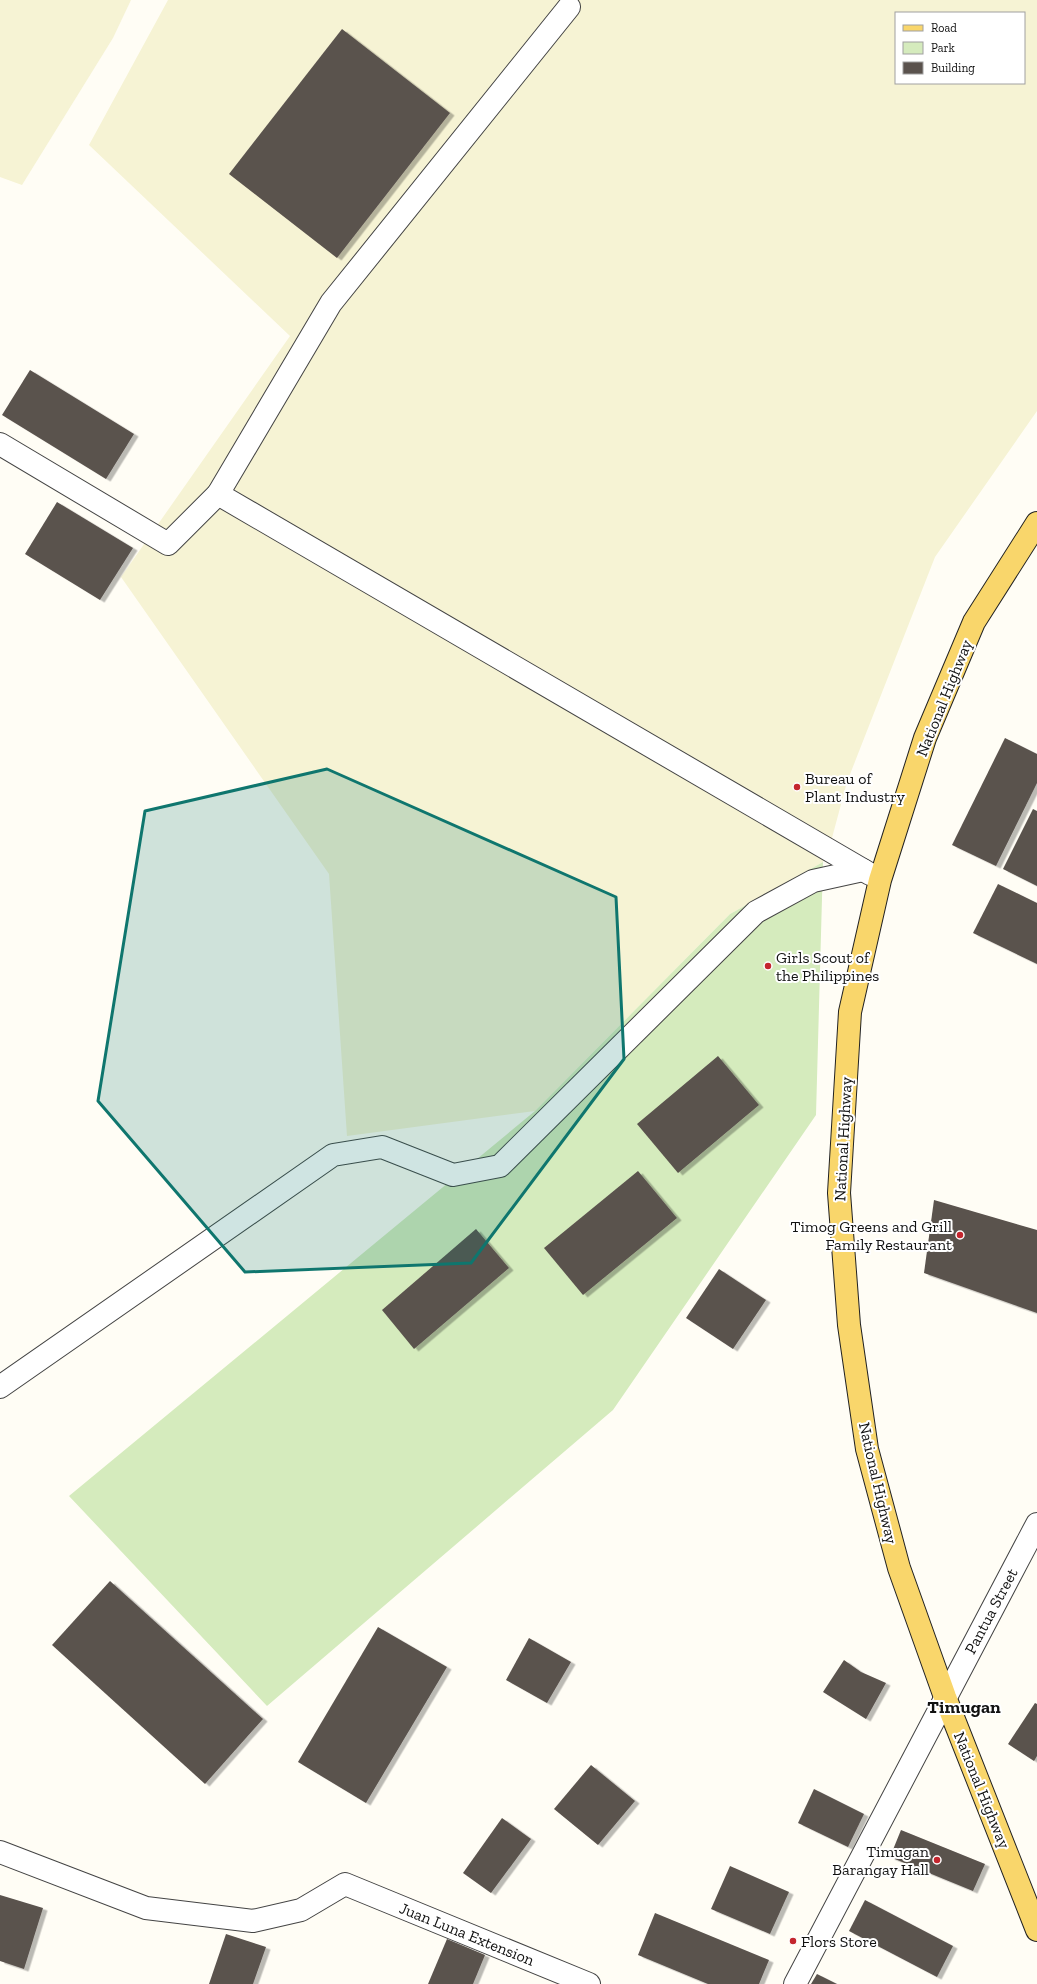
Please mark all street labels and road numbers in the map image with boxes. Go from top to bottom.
street label: National Highway [912,636,976,759]
street label: National Highway [830,1076,856,1202]
street label: National Highway [855,1420,901,1547]
street label: Pantua Street [960,1565,1022,1657]
street label: National Highway [950,1729,1014,1852]
street label: Juan Luna Extension [397,1898,538,1970]

